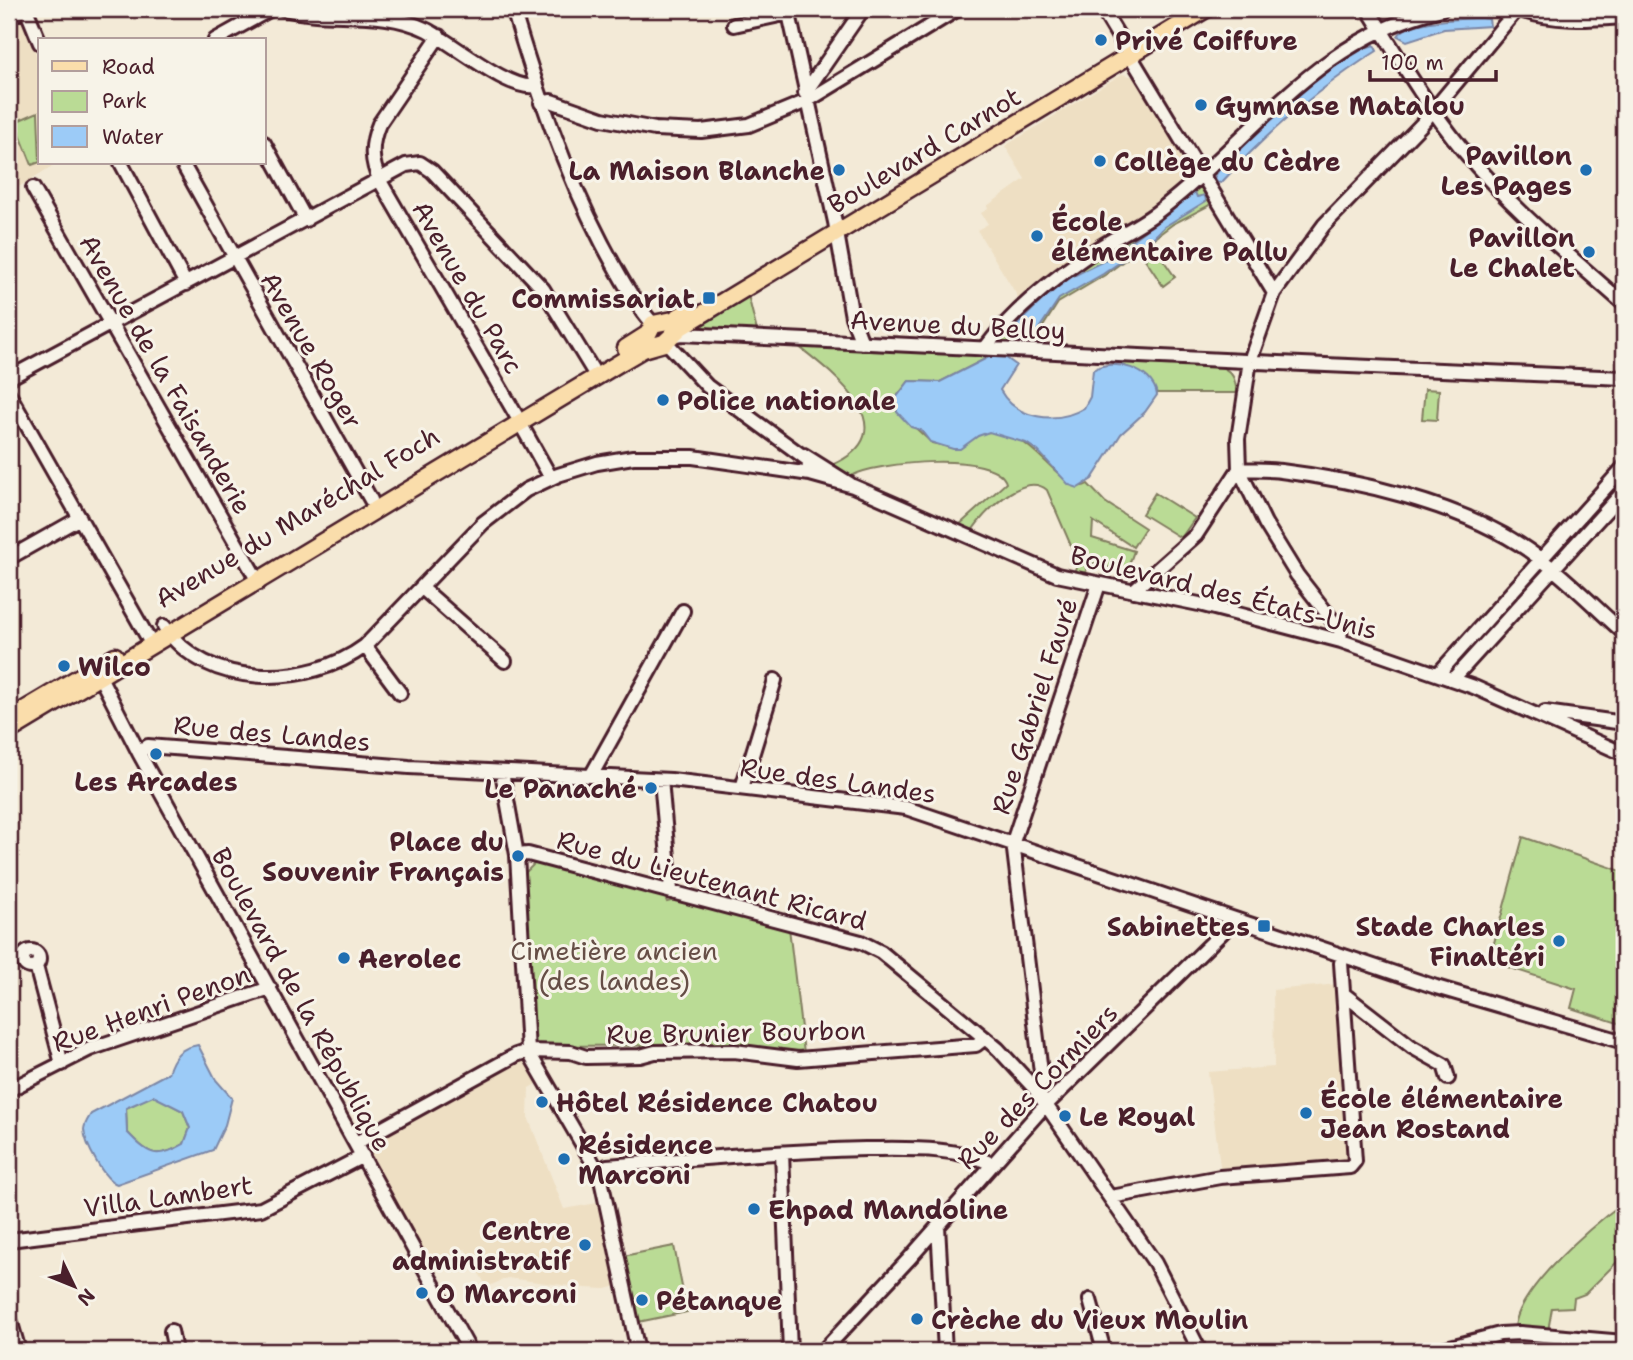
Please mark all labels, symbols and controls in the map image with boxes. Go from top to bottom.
place label: Privé Coiffure [1115,23,1298,58]
marker: Privé Coiffure [1093,32,1109,48]
legend [38,38,266,164]
scale bar [1370,38,1496,82]
text: 100 m [1381,49,1444,77]
text: Road [102,53,155,81]
street label: Boulevard Carnot [821,79,1027,221]
text: Park [102,87,147,115]
place label: Gymnase Matalou [1215,88,1465,123]
marker: Gymnase Matalou [1193,97,1209,113]
text: Water [102,123,164,151]
place label: Pavillon Les Pages [1441,138,1572,203]
place label: Collège du Cèdre [1114,144,1341,179]
place label: La Maison Blanche [568,153,825,188]
marker: Collège du Cèdre [1092,153,1108,169]
marker: La Maison Blanche [831,162,847,178]
marker: Pavillon Les Pages [1578,162,1594,178]
street label: Avenue du Parc [404,194,532,380]
place label: École élémentaire Pallu [1051,203,1288,269]
place label: Pavillon Le Chalet [1449,220,1575,285]
street label: Avenue de la Faisanderie [72,228,260,520]
marker: École élémentaire Pallu [1029,228,1045,244]
marker: Pavillon Le Chalet [1581,244,1597,260]
street label: Avenue Roger [253,265,371,435]
place label: Commissariat [511,281,695,316]
marker: Commissariat [701,290,717,306]
street label: Avenue du Belloy [849,302,1067,348]
place label: Police nationale [677,383,896,418]
marker: Police nationale [655,392,671,408]
street label: Avenue du Maréchal Foch [148,418,446,616]
street label: Boulevard des États-Unis [1067,537,1381,647]
street label: Rue Gabriel Fauré [982,593,1086,819]
place label: Wilco [78,649,151,684]
marker: Wilco [56,658,72,674]
street label: Rue des Landes [172,707,372,759]
marker: Les Arcades [148,746,164,762]
street label: Rue des Landes [738,749,938,811]
place label: Les Arcades [74,764,238,799]
place label: Le Panaché [484,771,637,806]
marker: Le Panaché [643,780,659,796]
street label: Rue du Lieutenant Ricard [553,822,871,938]
place label: Place du Souvenir Français [262,824,504,889]
street label: Boulevard de la République [204,841,400,1157]
marker: Place du Souvenir Français [510,848,526,864]
place label: Sabinettes [1107,909,1250,944]
place label: Stade Charles Finaltéri [1355,909,1545,974]
marker: Sabinettes [1256,918,1272,934]
park label: Cimetière ancien (des landes) [510,933,718,998]
marker: Stade Charles Finaltéri [1551,933,1567,949]
place label: Aerolec [358,941,461,976]
marker: Aerolec [336,950,352,966]
street label: Rue Henri Penon [47,956,255,1060]
street label: Rue des Cormiers [949,996,1125,1176]
street label: Rue Brunier Bourbon [606,1012,866,1052]
place label: École élémentaire Jean Rostand [1320,1080,1563,1146]
place label: Hôtel Résidence Chatou [556,1085,878,1120]
marker: Hôtel Résidence Chatou [534,1094,550,1110]
place label: Le Royal [1079,1099,1195,1134]
marker: École élémentaire Jean Rostand [1298,1105,1314,1121]
marker: Le Royal [1057,1108,1073,1124]
place label: Résidence Marconi [578,1127,714,1192]
marker: Résidence Marconi [556,1151,572,1167]
street label: Villa Lambert [81,1167,255,1225]
place label: Ehpad Mandoline [768,1192,1008,1227]
marker: Ehpad Mandoline [746,1201,762,1217]
place label: Centre administratif [392,1213,572,1278]
marker: Centre administratif [577,1237,593,1253]
north arrow [38,1252,108,1322]
place label: O Marconi [436,1276,577,1311]
text: N [72,1283,100,1311]
place label: Pétanque [656,1283,782,1318]
marker: O Marconi [414,1285,430,1301]
marker: Pétanque [634,1292,650,1308]
place label: Crèche du Vieux Moulin [931,1302,1248,1337]
marker: Crèche du Vieux Moulin [909,1311,925,1327]

